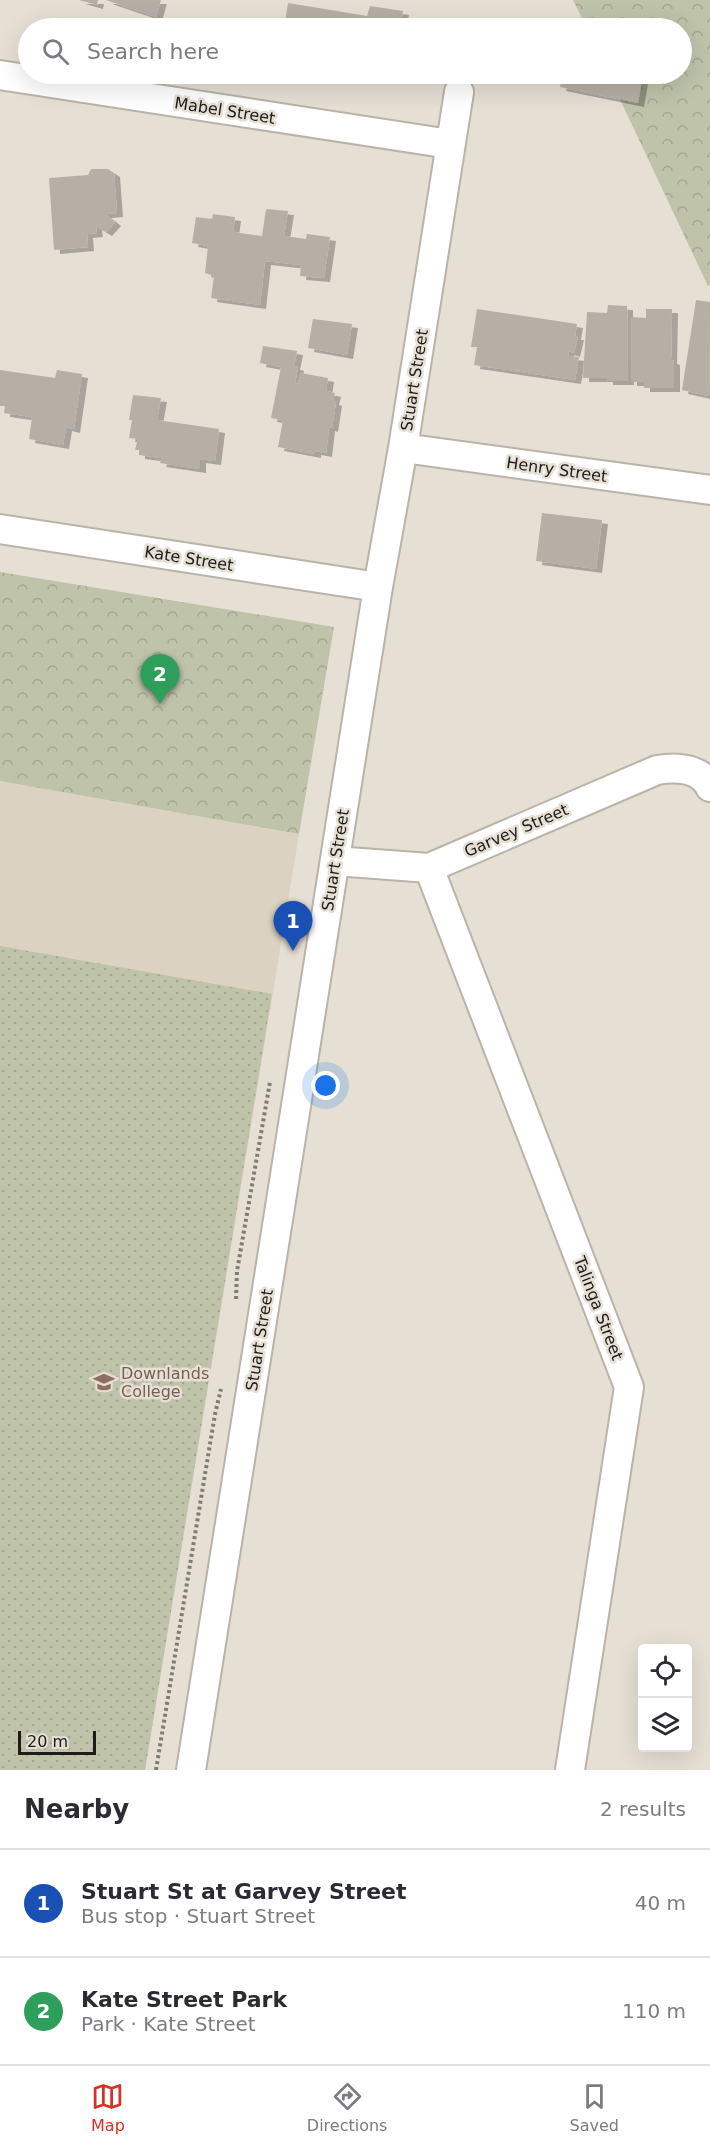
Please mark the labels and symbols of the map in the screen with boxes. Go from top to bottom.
street label: Mabel Street [173,93,277,128]
street label: Stuart Street [397,328,432,432]
street label: Henry Street [505,453,609,486]
street label: Kate Street [143,542,235,575]
pin: 2 [140,654,180,704]
street label: Garvey Street [461,800,571,861]
street label: Stuart Street [318,808,353,912]
pin: 1 [274,902,312,951]
your location [311,1071,340,1100]
street label: Talinga Street [570,1253,627,1363]
street label: Stuart Street [242,1288,277,1392]
place label: Downlands College [121,1364,209,1401]
school or university icon: Downlands College [92,1370,116,1394]
scale bar [18,1728,96,1756]

